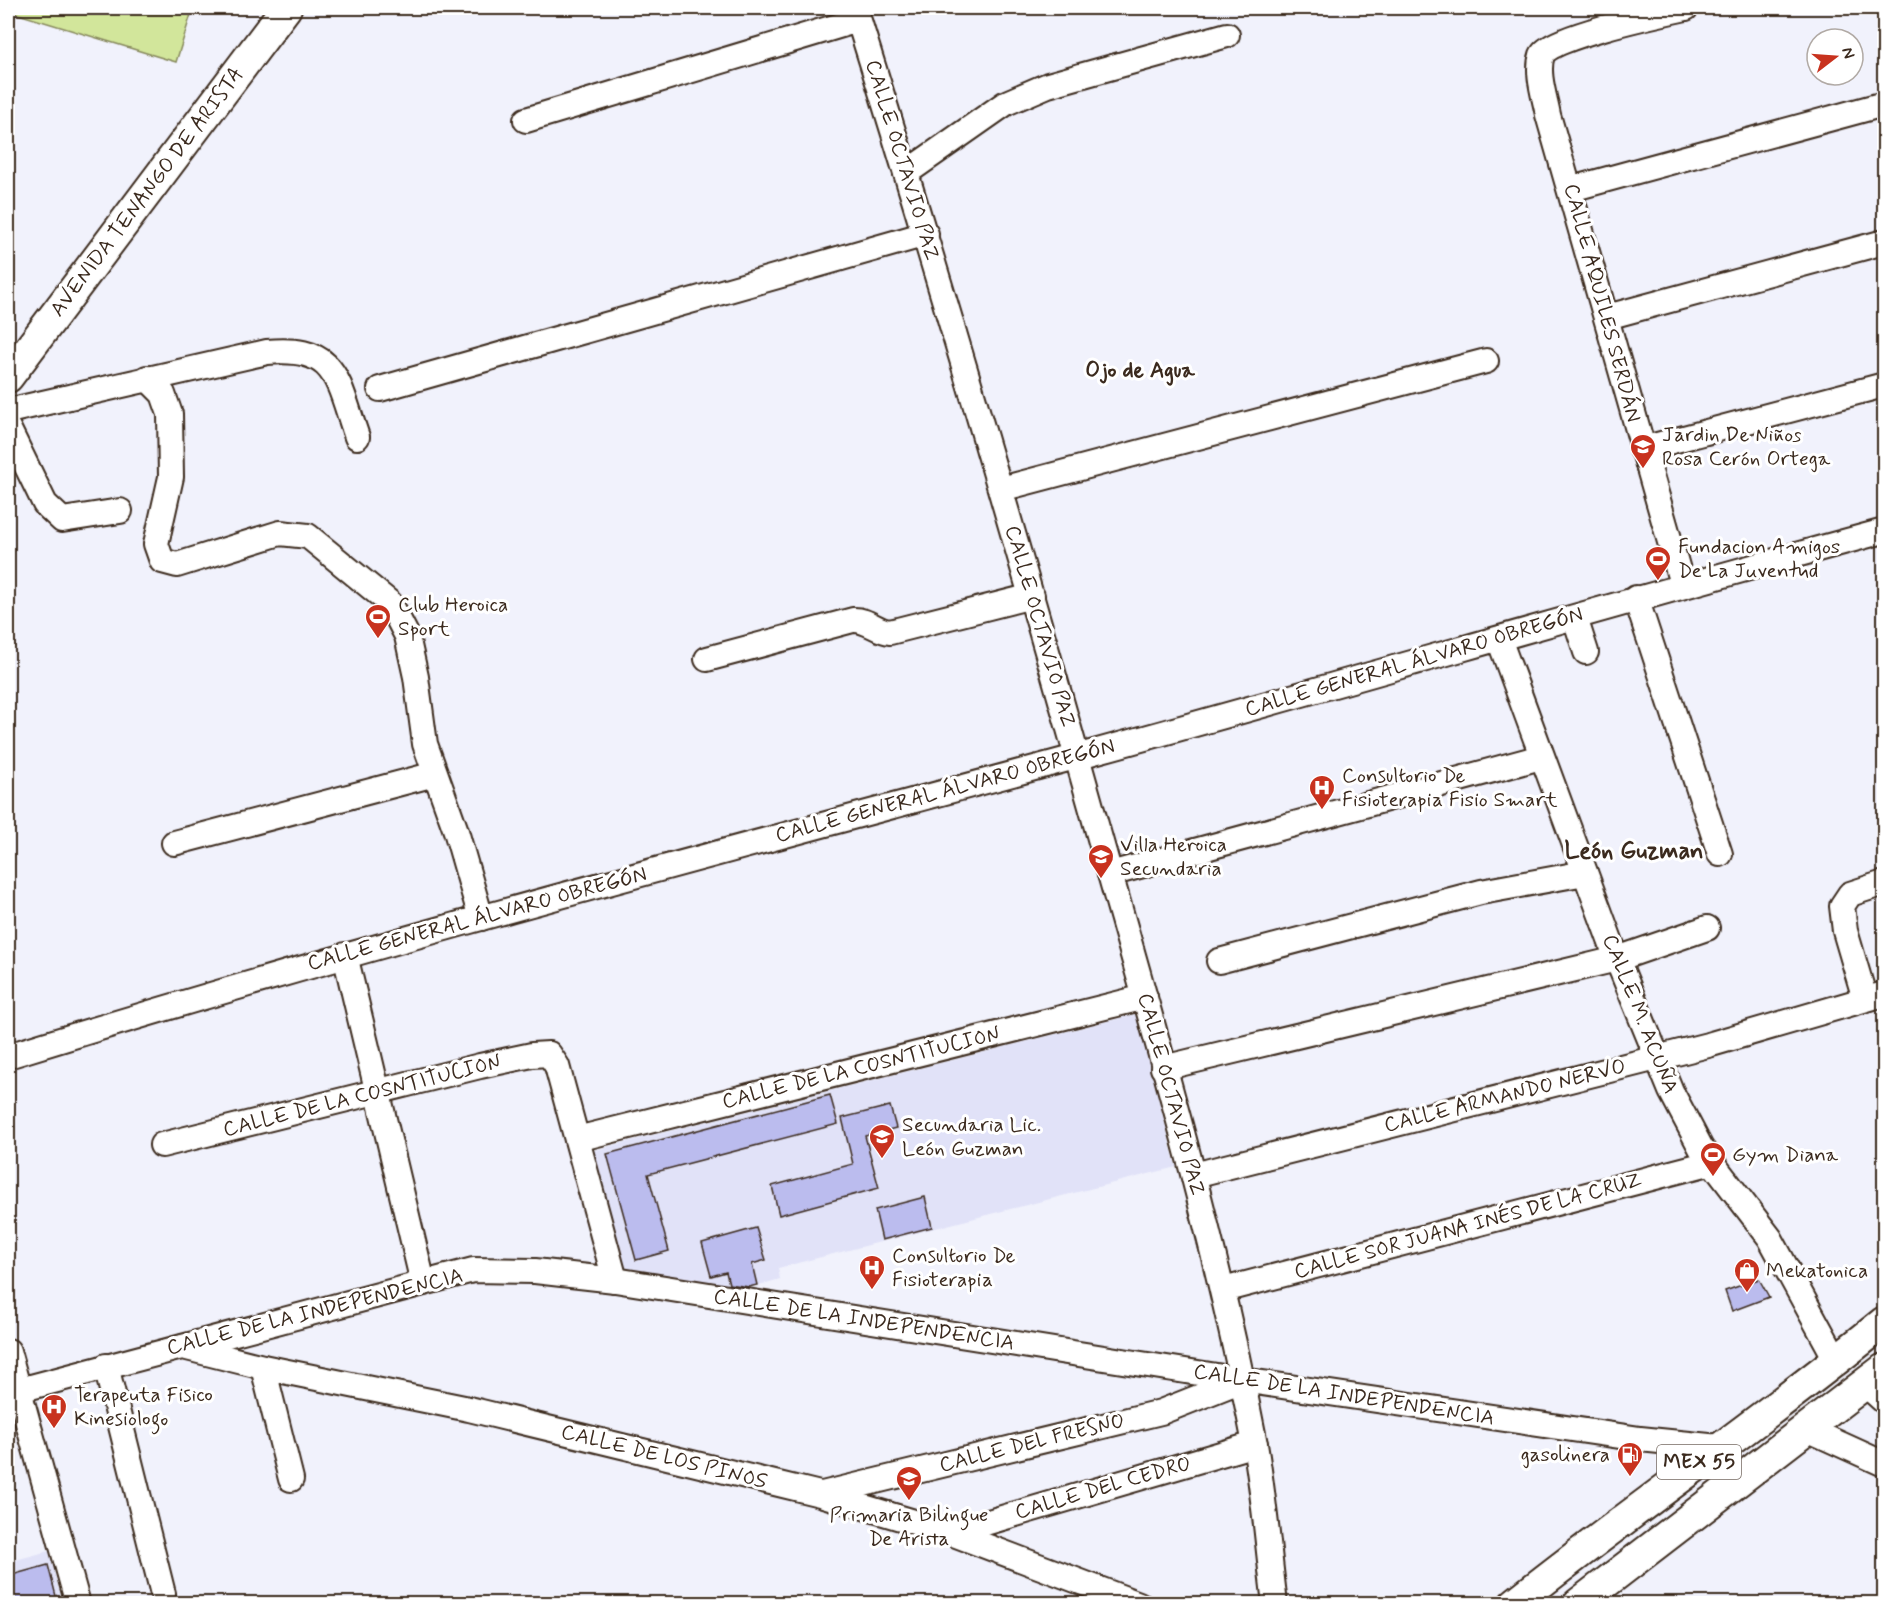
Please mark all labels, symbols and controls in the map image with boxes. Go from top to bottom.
north arrow [1805,27,1865,87]
text: N [1836,45,1860,61]
street label: CALLE OCTAVIO PAZ [858,57,946,263]
street label: AVENIDA TENANGO DE ARISTA [44,61,250,323]
street label: CALLE AQUILES SERDÁN [1557,181,1647,425]
district label: Ojo de Agua [1085,357,1195,386]
place label: Jardin De Niños Rosa Cerón Ortega [1662,421,1831,473]
school or university icon: Jardin De Niños Rosa Cerón Ortega [1628,432,1658,470]
street label: CALLE OCTAVIO PAZ [998,522,1082,730]
place label: Fundacion Amigos De La Juventud [1678,533,1840,585]
sports icon: Fundacion Amigos De La Juventud [1643,544,1673,582]
place label: Club Heroica Sport [398,591,508,643]
street label: CALLE GENERAL ÁLVARO OBREGÓN [1242,600,1586,724]
sports icon: Club Heroica Sport [363,602,393,640]
street label: CALLE GENERAL ÁLVARO OBREGÓN [772,732,1118,850]
place label: Consultorio De Fisioterapia Fisio Smart [1342,762,1558,814]
hospital icon: Consultorio De Fisioterapia Fisio Smart [1307,773,1337,811]
place label: Villa Heroica Secundaria [1120,831,1227,883]
district label: León Guzman [1564,836,1704,867]
school or university icon: Villa Heroica Secundaria [1086,842,1116,880]
street label: CALLE GENERAL ÁLVARO OBREGÓN [304,860,650,978]
street label: CALLE M. ACUÑA [1595,930,1685,1098]
street label: CALLE OCTAVIO PAZ [1131,990,1211,1198]
street label: CALLE DE LA COSNTITUCION [719,1020,1003,1116]
street label: CALLE DE LA COSNTITUCION [220,1048,504,1144]
street label: CALLE ARMANDO NERVO [1381,1052,1629,1140]
place label: Secundaria Lic. León Guzman [902,1111,1041,1163]
school or university icon: Secundaria Lic. León Guzman [867,1122,897,1160]
sports icon: Gym Diana [1698,1140,1728,1178]
place label: Gym Diana [1732,1141,1839,1169]
street label: CALLE SOR JUANA INÉS DE LA CRUZ [1291,1166,1645,1286]
place label: Consultorio De Fisioterapia [892,1242,1016,1294]
hospital icon: Consultorio De Fisioterapia [857,1253,887,1291]
shop icon: Mekatonica [1732,1256,1762,1294]
place label: Mekatonica [1766,1257,1868,1285]
street label: CALLE DE LA INDEPENDENCIA [164,1262,466,1362]
street label: CALLE DE LA INDEPENDENCIA [712,1282,1016,1358]
street label: CALLE DE LA INDEPENDENCIA [1192,1357,1496,1433]
place label: Terapeuta Fisico Kinesiologo [74,1381,213,1435]
hospital icon: Terapeuta Fisico Kinesiologo [39,1392,69,1430]
street label: CALLE DEL FRESNO [936,1406,1128,1480]
street label: CALLE DE LOS PINOS [558,1418,770,1496]
fuel station icon: gasolinera [1615,1440,1645,1478]
place label: gasolinera [1521,1441,1610,1469]
road number: MEX 55 [1657,1445,1741,1479]
street label: CALLE DEL CEDRO [1012,1450,1194,1526]
school or university icon: Primaria Bilingue De Arista [894,1464,924,1502]
place label: Primaria Bilingue De Arista [829,1501,989,1553]

